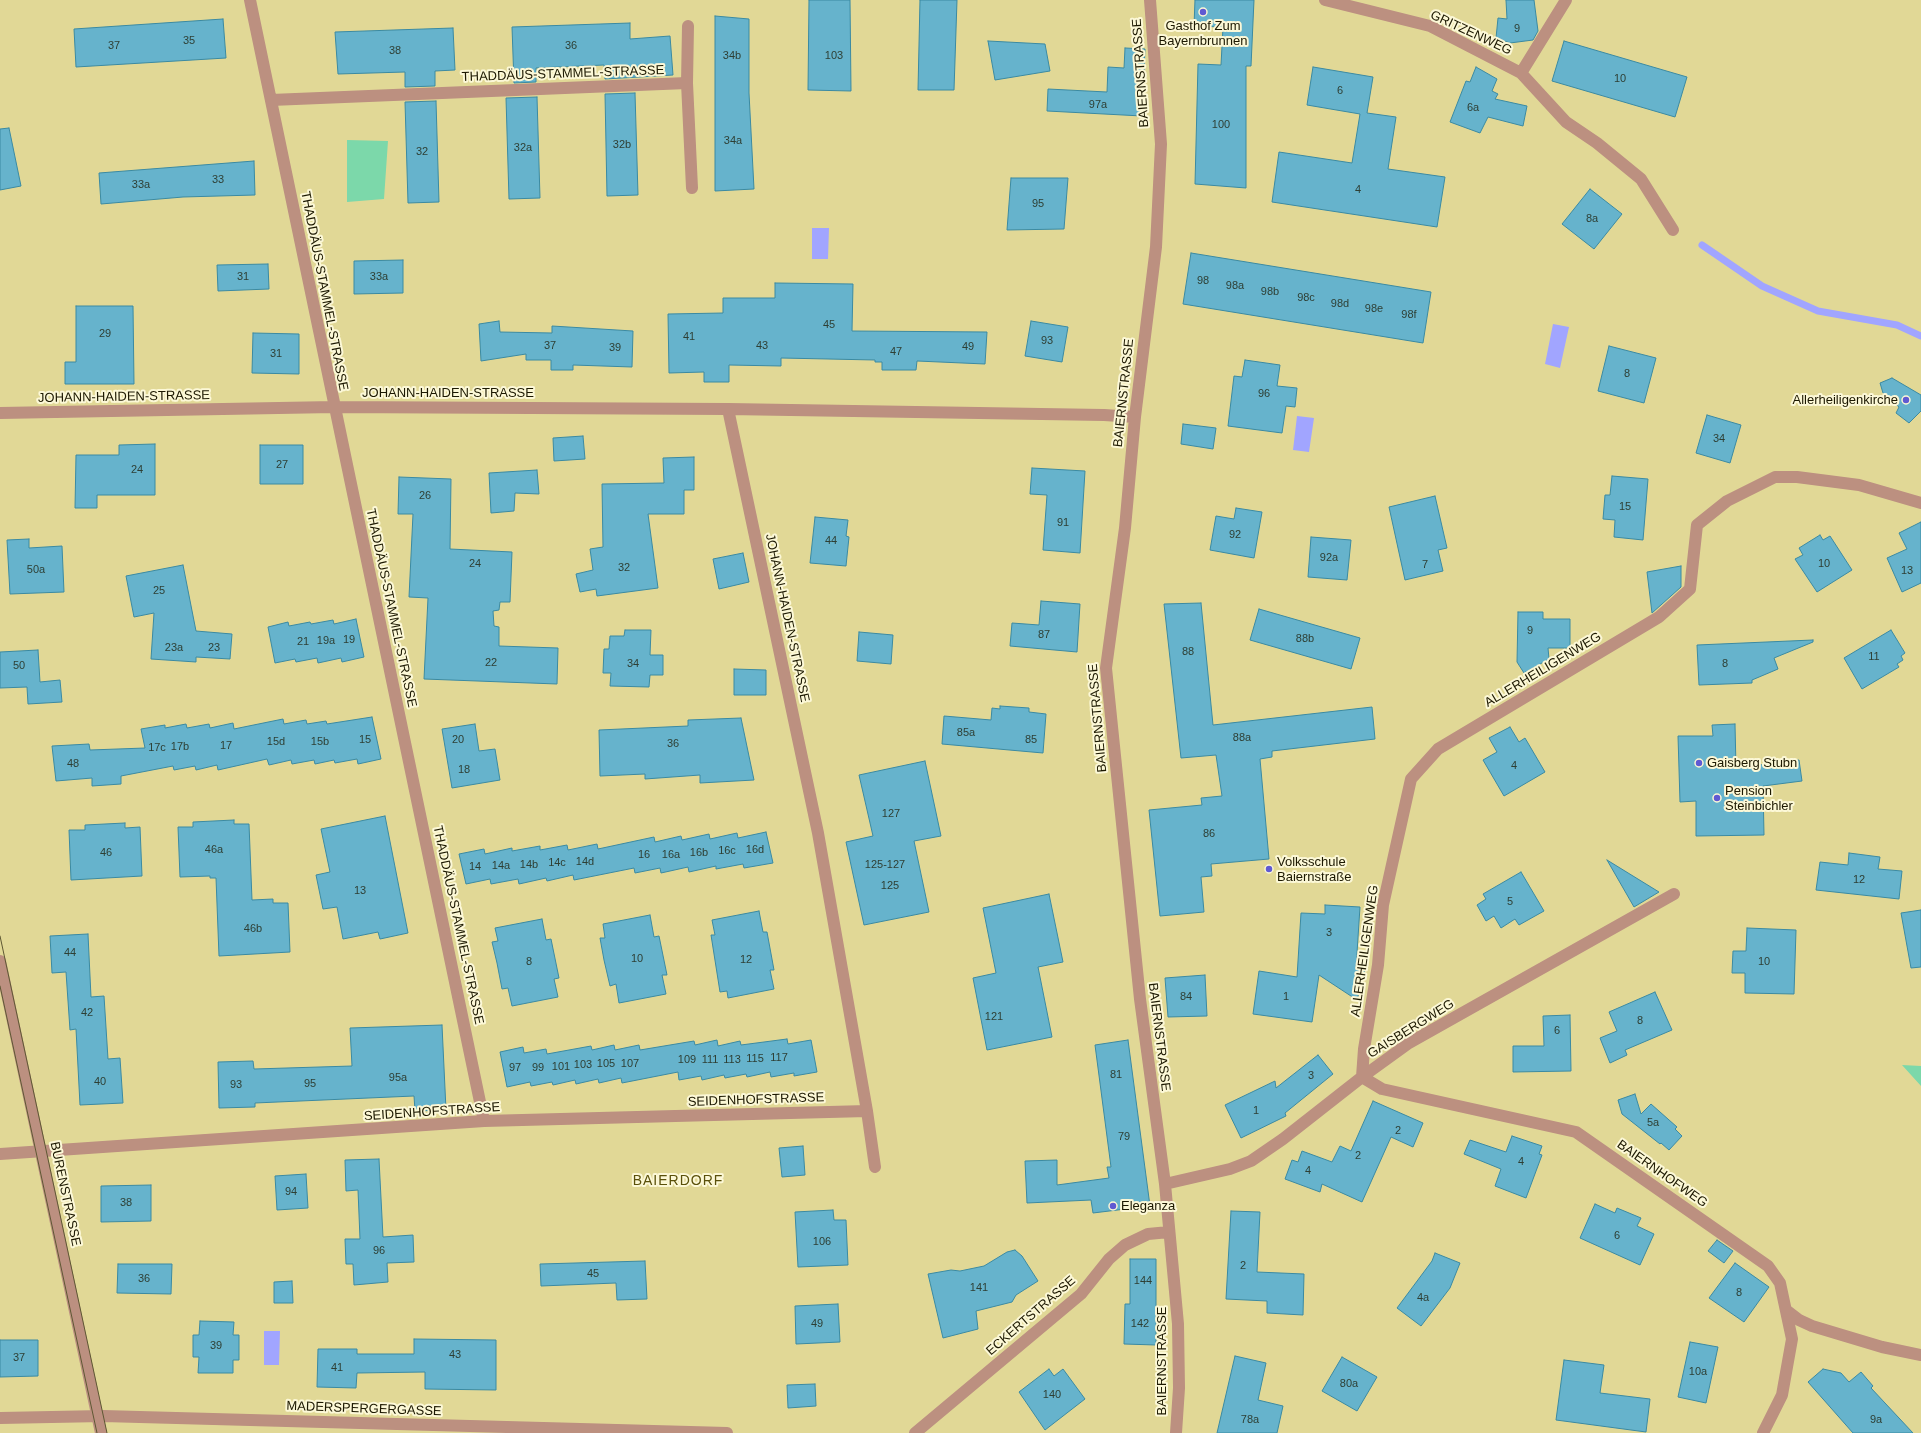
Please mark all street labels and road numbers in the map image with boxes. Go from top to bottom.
street label: GRITZENWEG [1428,7,1514,59]
street label: BAIERNSTRASSE [1129,18,1153,128]
street label: THADDÄUS-STAMMEL-STRASSE [461,63,665,85]
street label: THADDÄUS-STAMMEL-STRASSE [297,190,351,392]
street label: BAIERNSTRASSE [1111,338,1137,448]
street label: JOHANN-HAIDEN-STRASSE [362,385,534,401]
street label: JOHANN-HAIDEN-STRASSE [38,388,210,406]
street label: THADDÄUS-STAMMEL-STRASSE [362,507,420,709]
street label: JOHANN-HAIDEN-STRASSE [761,532,813,704]
street label: ALLERHEILIGENWEG [1482,629,1604,711]
street label: BAIERNSTRASSE [1085,663,1111,773]
street label: THADDÄUS-STAMMEL-STRASSE [429,824,487,1026]
street label: ALLERHEILIGENWEG [1348,884,1382,1018]
street label: BAIERNSTRASSE [1145,982,1173,1092]
street label: GAISBERGWEG [1365,996,1457,1062]
street label: SEIDENHOFSTRASSE [688,1090,824,1110]
street label: SEIDENHOFSTRASSE [363,1099,501,1125]
street label: BAIERNHOFWEG [1614,1137,1710,1211]
street label: BURENSTRASSE [46,1140,84,1248]
street label: ECKERTSTRASSE [983,1273,1079,1359]
street label: BAIERNSTRASSE [1154,1306,1170,1416]
street label: MADERSPERGERGASSE [286,1398,442,1420]

